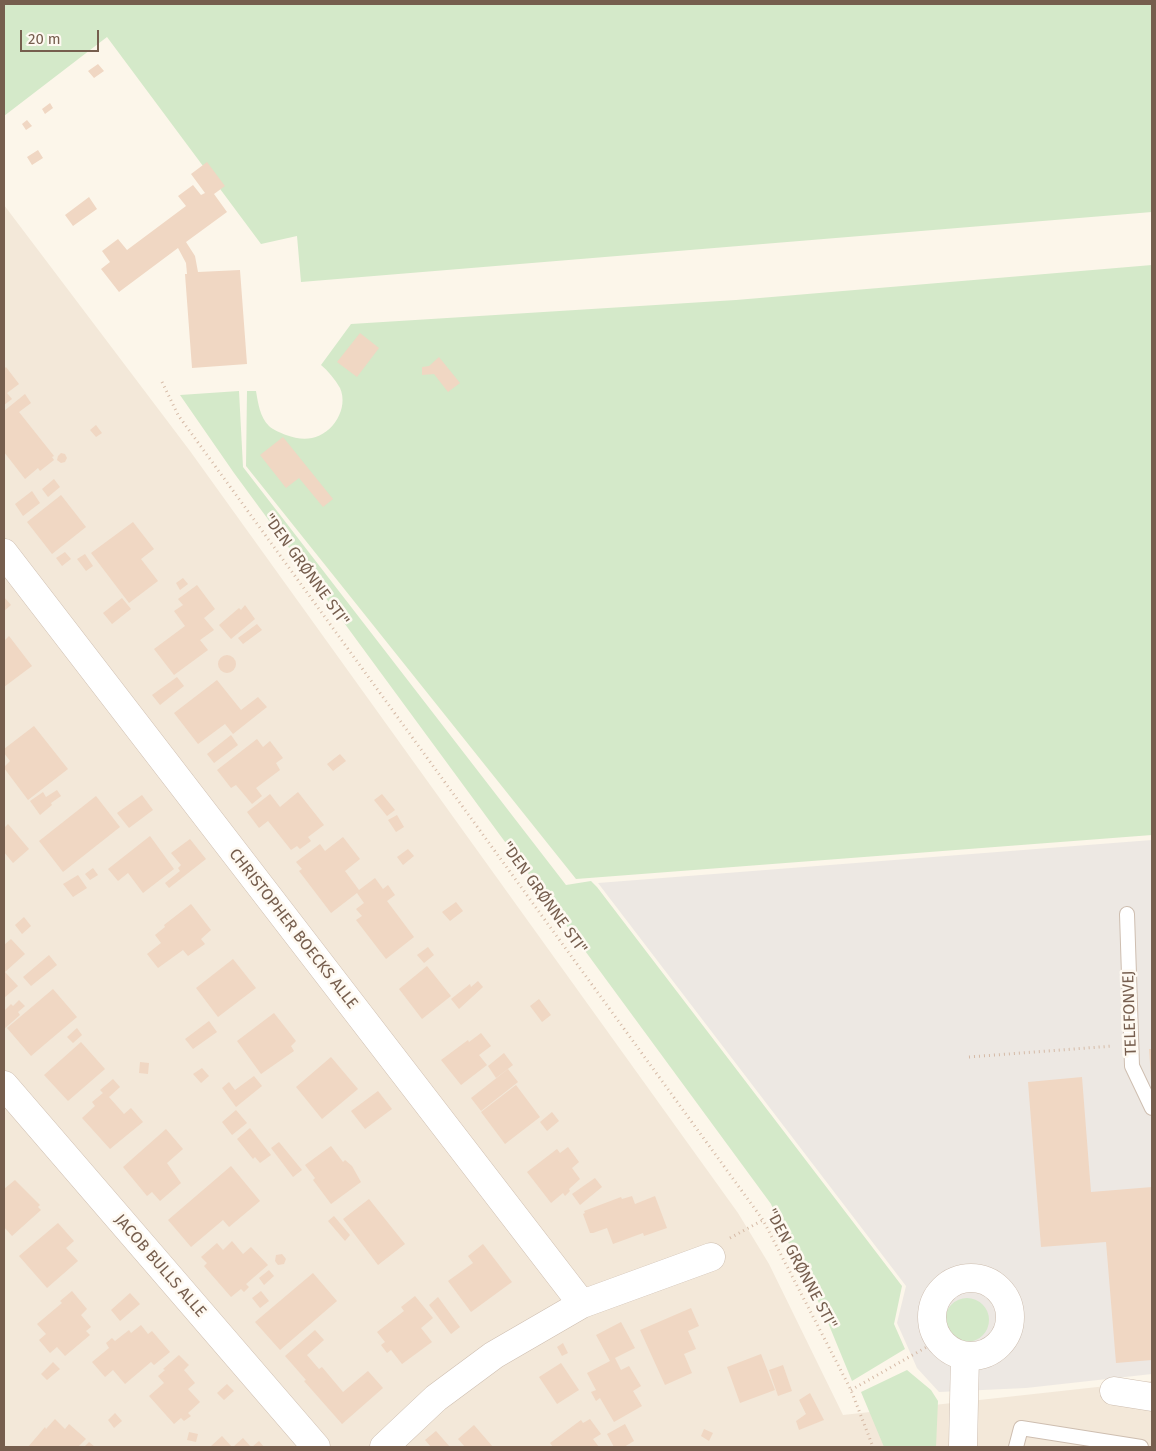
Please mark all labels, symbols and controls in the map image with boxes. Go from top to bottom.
scale bar [22,20,101,52]
text: 20 m [28,30,61,48]
street label: "DEN GRØNNE STI" [259,510,353,630]
street label: "DEN GRØNNE STI" [497,838,591,958]
street label: CHRISTOPHER BOECKS ALLE [224,845,362,1013]
street label: TELEFONVEJ [1119,970,1141,1056]
street label: "DEN GRØNNE STI" [761,1206,841,1332]
street label: JACOB BULLS ALLE [110,1211,210,1321]

